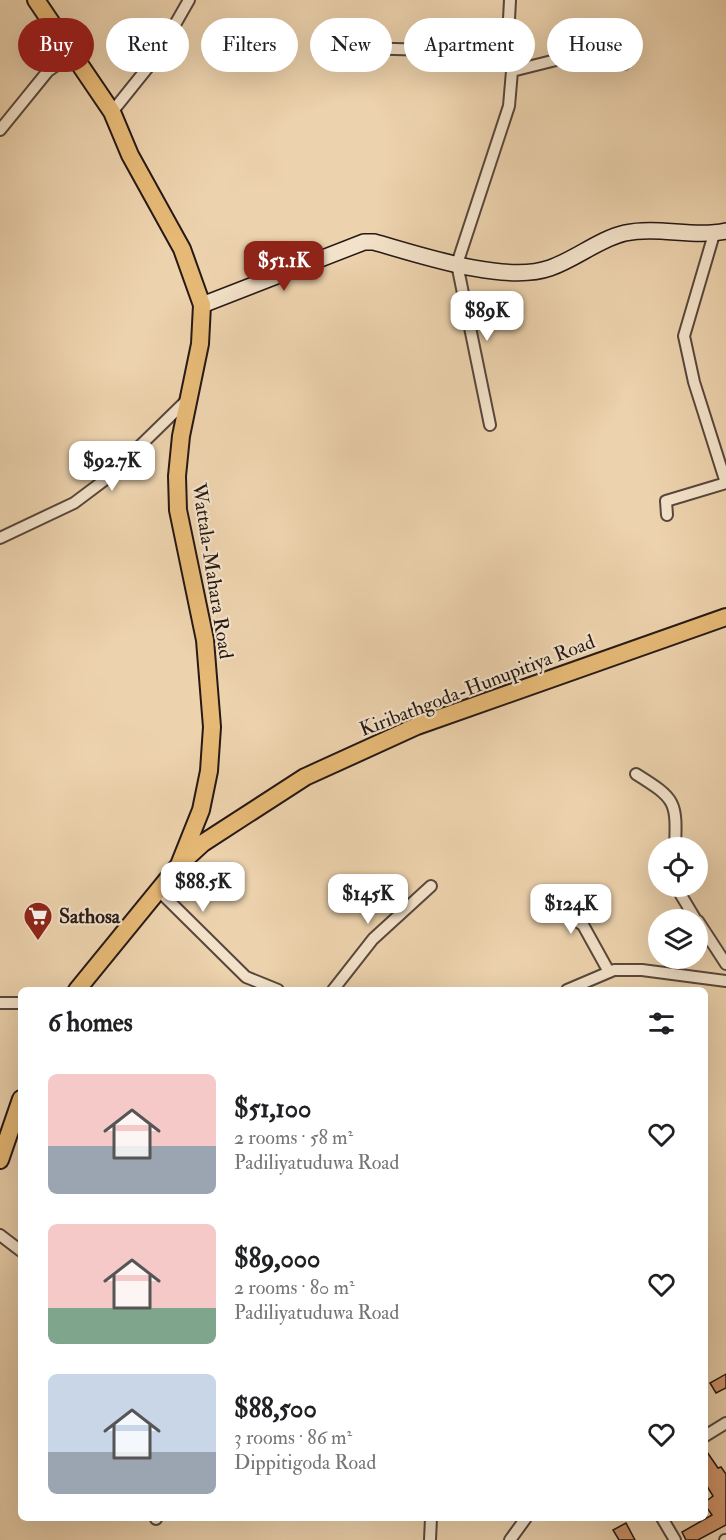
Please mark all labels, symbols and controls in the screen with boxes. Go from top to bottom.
chip: Buy [18,18,94,72]
chip: Rent [106,18,189,72]
chip: Filters [201,18,298,72]
chip: New [310,18,392,72]
chip: Apartment [404,18,535,72]
chip: House [547,18,643,72]
pin: $51.1K [235,241,333,292]
text: $51.1K [258,248,310,273]
pin: $89K [451,291,523,342]
text: $89K [465,298,509,323]
pin: $92.7K [63,441,161,492]
text: $92.7K [83,448,141,473]
street label: Wattala-Mahara Road [186,480,239,661]
street label: Kiribathgoda-Hunupitiya Road [356,629,599,743]
map controls [648,837,708,969]
button: locate [648,837,708,897]
pin: $88.5K [154,862,252,913]
text: $88.5K [175,869,231,894]
pin: $145K [326,874,410,925]
text: $145K [342,881,394,906]
pin: $124K [529,884,613,935]
text: $124K [544,891,598,916]
supermarket icon: Sathosa [22,900,54,942]
place label: Sathosa [59,904,121,929]
button: layers [648,909,708,969]
text: 6 homes [48,1007,133,1039]
icon: filters [645,1007,678,1040]
text: $51,100 [234,1093,311,1125]
icon: home [96,1098,168,1170]
icon: heart [645,1118,678,1151]
text: 2 rooms · 58 m² [234,1125,353,1150]
text: Padiliyatuduwa Road [234,1150,399,1175]
text: $89,000 [234,1243,320,1275]
icon: home [96,1248,168,1320]
icon: heart [645,1268,678,1301]
text: 2 rooms · 80 m² [234,1275,355,1300]
text: Padiliyatuduwa Road [234,1300,399,1325]
text: $88,500 [234,1393,317,1425]
icon: home [96,1398,168,1470]
icon: heart [645,1418,678,1451]
text: 3 rooms · 86 m² [234,1425,352,1450]
text: Dippitigoda Road [234,1450,376,1475]

